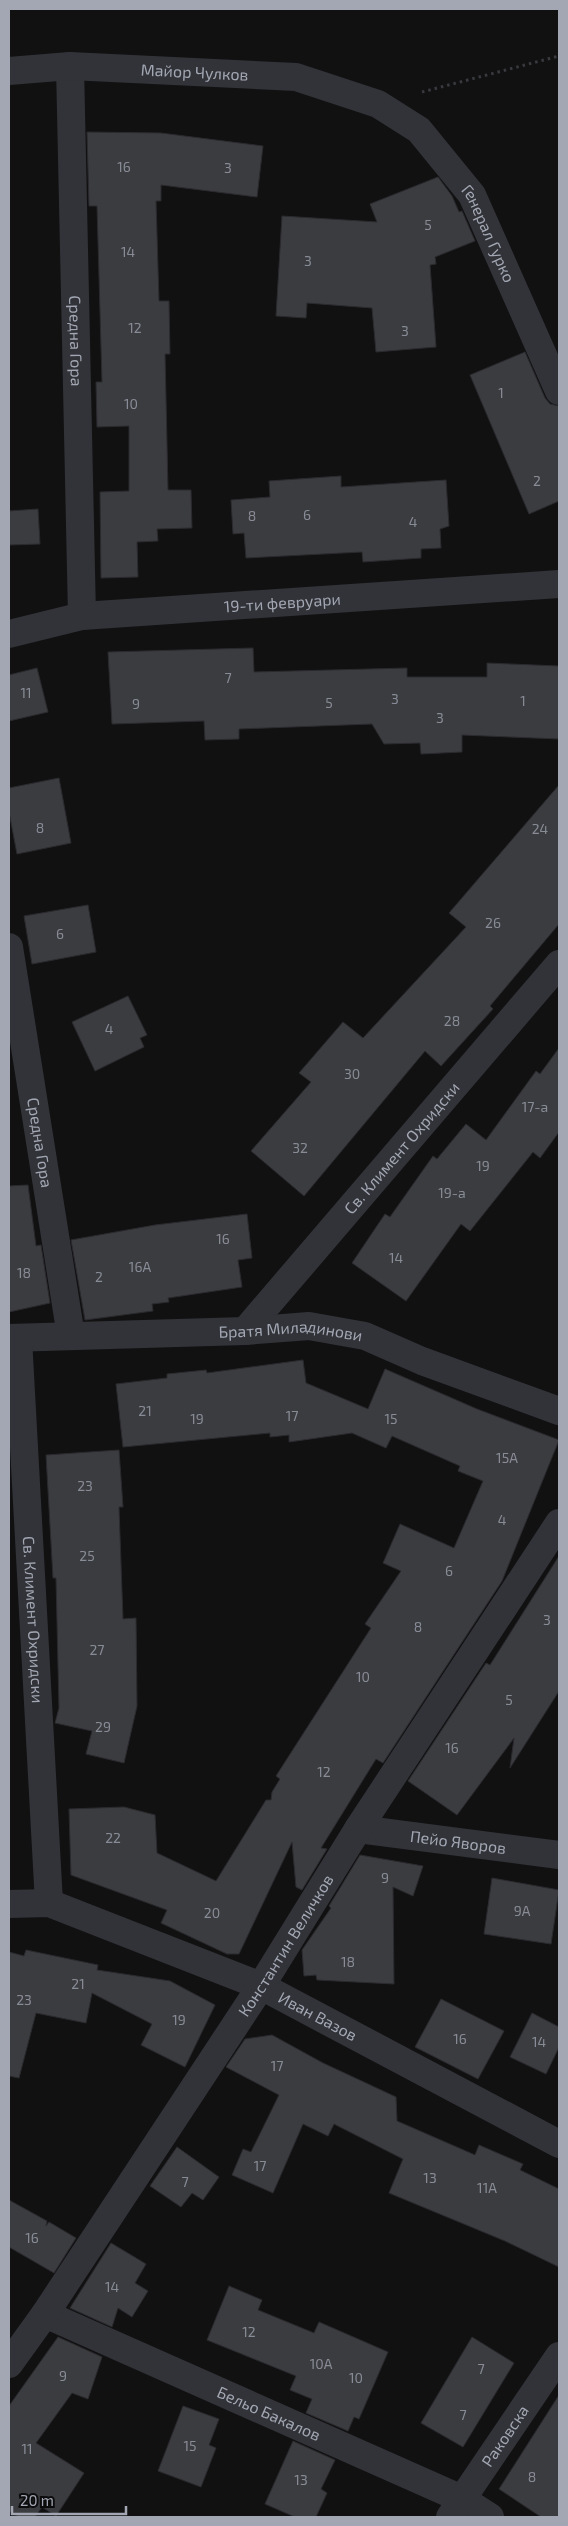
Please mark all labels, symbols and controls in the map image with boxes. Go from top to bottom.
street label: Майор Чулков [140,59,249,84]
house number: 16 [117,158,131,175]
house number: 3 [224,159,232,176]
street label: Генерал Гурко [458,180,519,285]
house number: 5 [424,216,432,233]
house number: 14 [121,243,135,260]
house number: 3 [304,252,312,269]
street label: Средна Гора [66,295,87,387]
house number: 12 [128,319,142,336]
house number: 3 [401,322,409,339]
house number: 1 [498,384,504,401]
house number: 10 [124,395,138,412]
house number: 2 [533,472,541,489]
house number: 6 [303,506,311,523]
house number: 8 [248,507,256,524]
house number: 4 [409,513,417,530]
street label: 19-ти февруари [223,589,341,615]
house number: 7 [224,669,232,686]
house number: 11 [20,684,32,701]
house number: 3 [391,690,399,707]
house number: 1 [520,692,526,709]
house number: 5 [325,694,333,711]
house number: 9 [132,695,140,712]
house number: 3 [436,709,444,726]
house number: 8 [36,819,44,836]
house number: 24 [532,820,548,837]
house number: 26 [485,914,501,931]
house number: 6 [56,925,64,942]
house number: 28 [444,1012,460,1029]
house number: 4 [105,1020,113,1037]
house number: 30 [344,1065,360,1082]
street label: Св. Климент Охридски [340,1078,463,1217]
street label: Средна Гора [24,1096,57,1189]
house number: 17-a [522,1098,548,1115]
house number: 32 [292,1139,308,1156]
house number: 19 [476,1157,490,1174]
house number: 19-a [438,1184,466,1201]
house number: 16 [216,1230,230,1247]
house number: 14 [389,1249,403,1266]
house number: 16А [129,1258,151,1275]
house number: 18 [17,1264,31,1281]
house number: 2 [95,1268,103,1285]
street label: Братя Миладинови [218,1316,364,1344]
house number: 21 [138,1402,152,1419]
house number: 17 [286,1407,298,1424]
house number: 19 [190,1410,204,1427]
house number: 15 [384,1410,398,1427]
house number: 15А [496,1449,518,1466]
house number: 23 [77,1477,93,1494]
house number: 4 [498,1511,506,1528]
street label: Св. Климент Охридски [20,1535,48,1704]
house number: 25 [79,1547,95,1564]
house number: 6 [445,1562,453,1579]
house number: 3 [543,1611,551,1628]
house number: 8 [414,1618,422,1635]
house number: 27 [89,1641,105,1658]
house number: 10 [356,1668,370,1685]
house number: 5 [505,1691,513,1708]
house number: 29 [95,1718,111,1735]
house number: 16 [445,1739,459,1756]
house number: 12 [317,1763,331,1780]
street label: Пейо Яворов [409,1826,507,1857]
house number: 22 [105,1829,121,1846]
house number: 9 [381,1869,389,1886]
street label: Константин Величков [234,1870,337,2020]
house number: 9А [514,1902,531,1919]
house number: 20 [204,1904,220,1921]
house number: 18 [341,1953,355,1970]
house number: 21 [71,1975,85,1992]
street label: Иван Вазов [275,1987,361,2044]
house number: 23 [16,1991,32,2008]
house number: 19 [172,2011,186,2028]
house number: 16 [453,2030,467,2047]
house number: 14 [532,2033,546,2050]
house number: 17 [271,2057,283,2074]
house number: 17 [254,2157,266,2174]
house number: 13 [423,2169,437,2186]
house number: 7 [181,2173,189,2190]
house number: 11А [477,2179,497,2196]
house number: 16 [25,2229,39,2246]
house number: 14 [105,2278,119,2295]
house number: 12 [242,2323,256,2340]
house number: 10А [310,2355,333,2372]
house number: 7 [477,2360,485,2377]
house number: 9 [59,2367,67,2384]
house number: 10 [349,2369,363,2386]
street label: Бельо Бакалов [215,2382,324,2444]
street label: Раковска [477,2401,532,2470]
house number: 7 [459,2406,467,2423]
house number: 15 [183,2437,197,2454]
house number: 11 [21,2440,33,2457]
house number: 8 [528,2468,536,2485]
house number: 13 [294,2471,308,2488]
scale bar [12,2484,126,2516]
text: 20 m [20,2491,54,2509]

